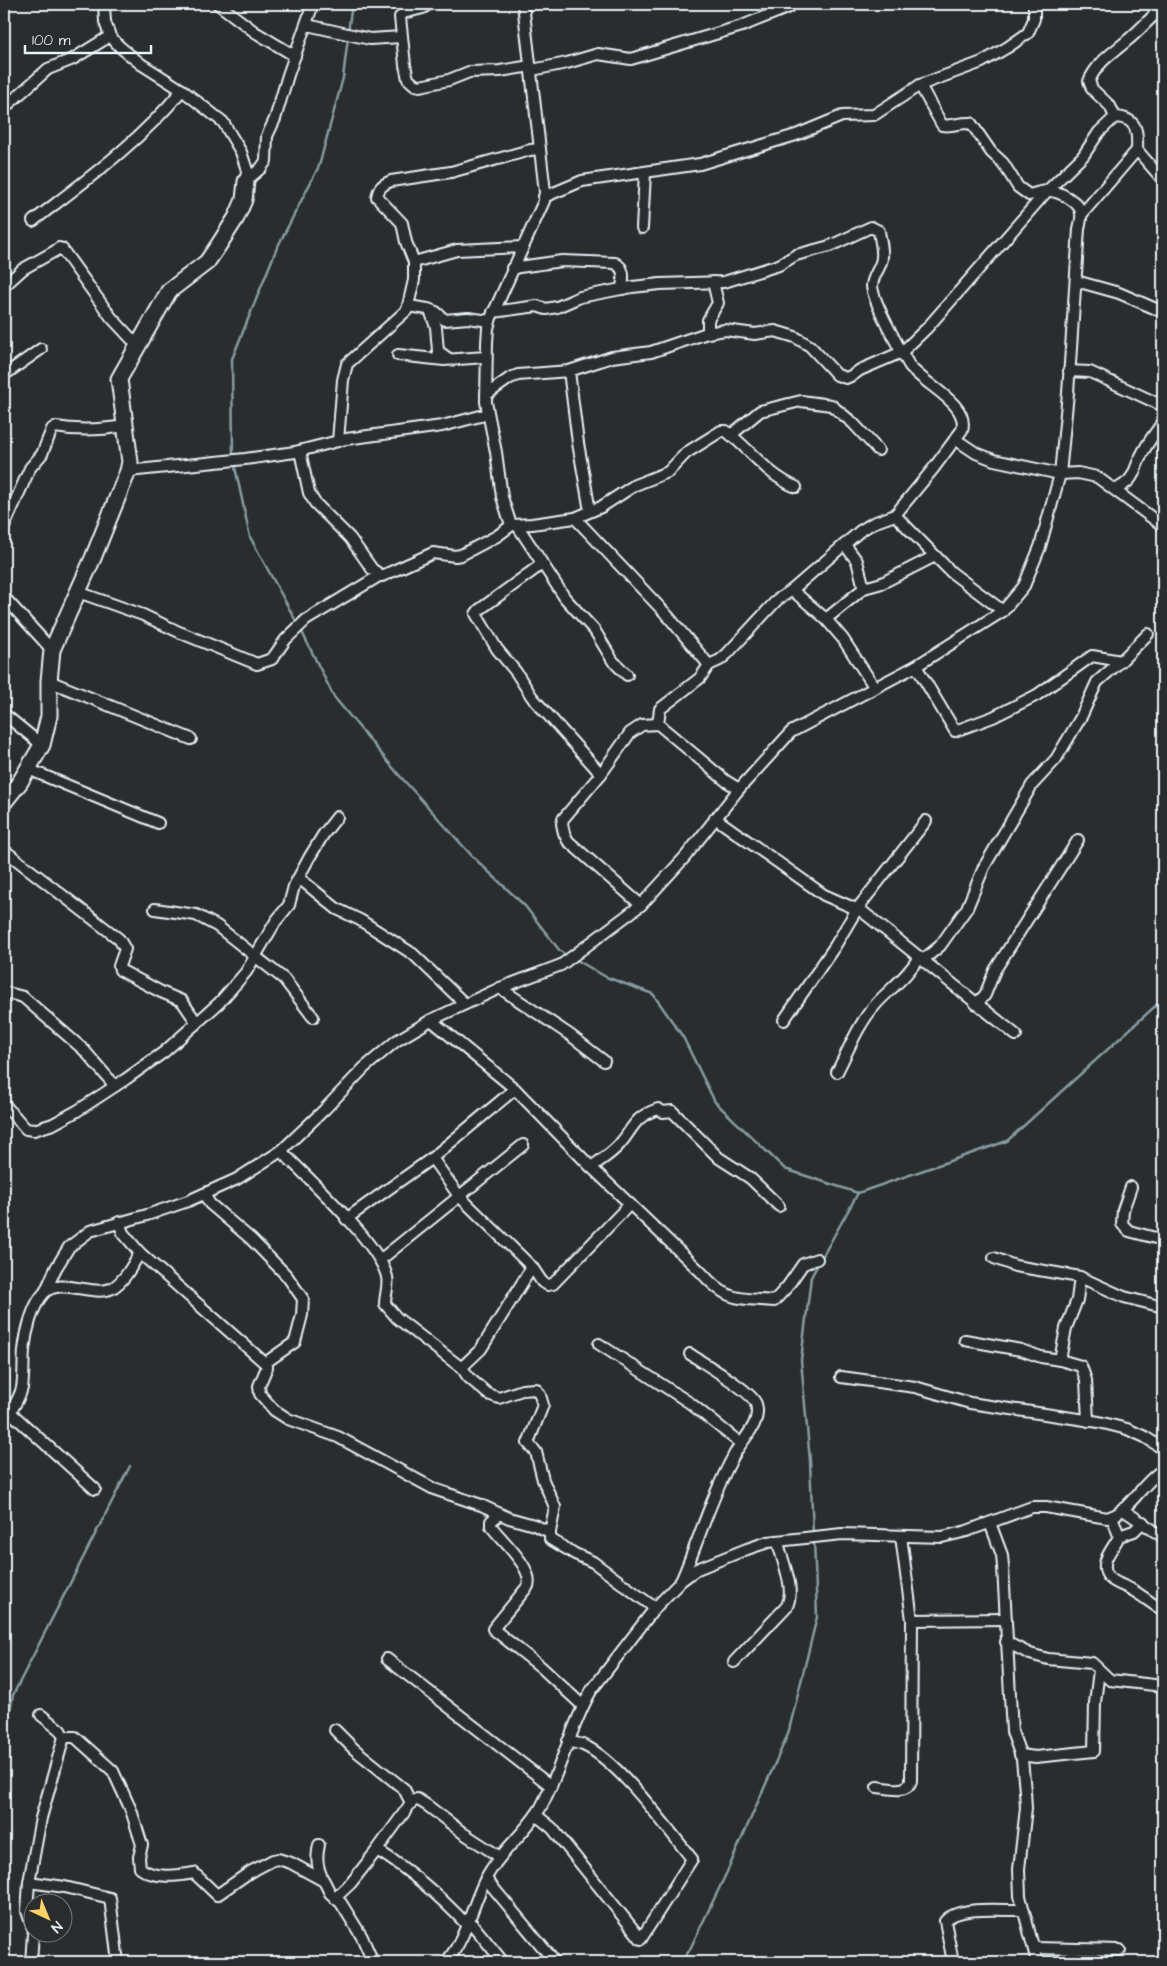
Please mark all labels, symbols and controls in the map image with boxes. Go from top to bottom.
scale bar [25,22,151,54]
text: 100 m [32,30,71,51]
north arrow [22,1894,72,1944]
text: N [46,1916,66,1937]

